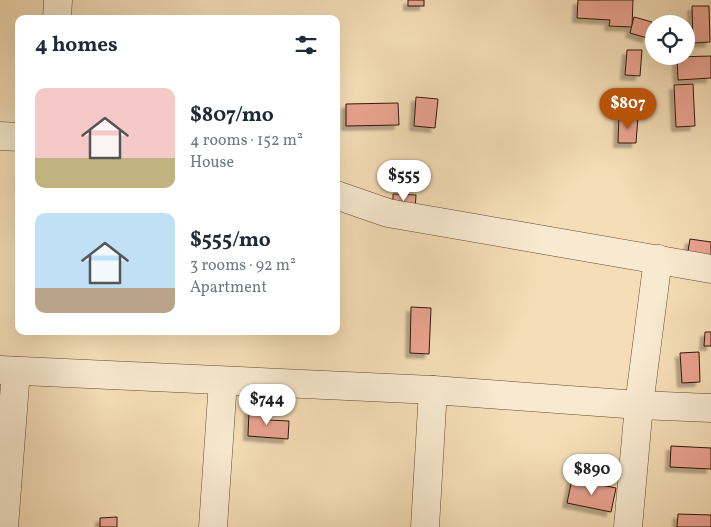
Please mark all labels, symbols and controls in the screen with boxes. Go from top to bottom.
map controls [645,15,695,65]
button: locate [645,15,695,65]
text: 4 homes [35,31,118,60]
icon: filters [292,31,320,59]
pin: $807 [598,88,658,130]
text: $807 [610,93,646,115]
text: $807/mo [190,101,274,130]
icon: home [75,108,135,168]
text: 4 rooms · 152 m² [190,130,303,152]
text: House [190,152,234,174]
pin: $555 [374,160,434,202]
text: $555 [388,165,420,187]
text: $555/mo [190,226,271,255]
icon: home [75,233,135,293]
text: 3 rooms · 92 m² [190,255,296,277]
text: Apartment [190,277,267,299]
pin: $744 [237,384,297,426]
text: $744 [250,389,284,411]
pin: $890 [562,454,622,496]
text: $890 [574,459,610,481]

